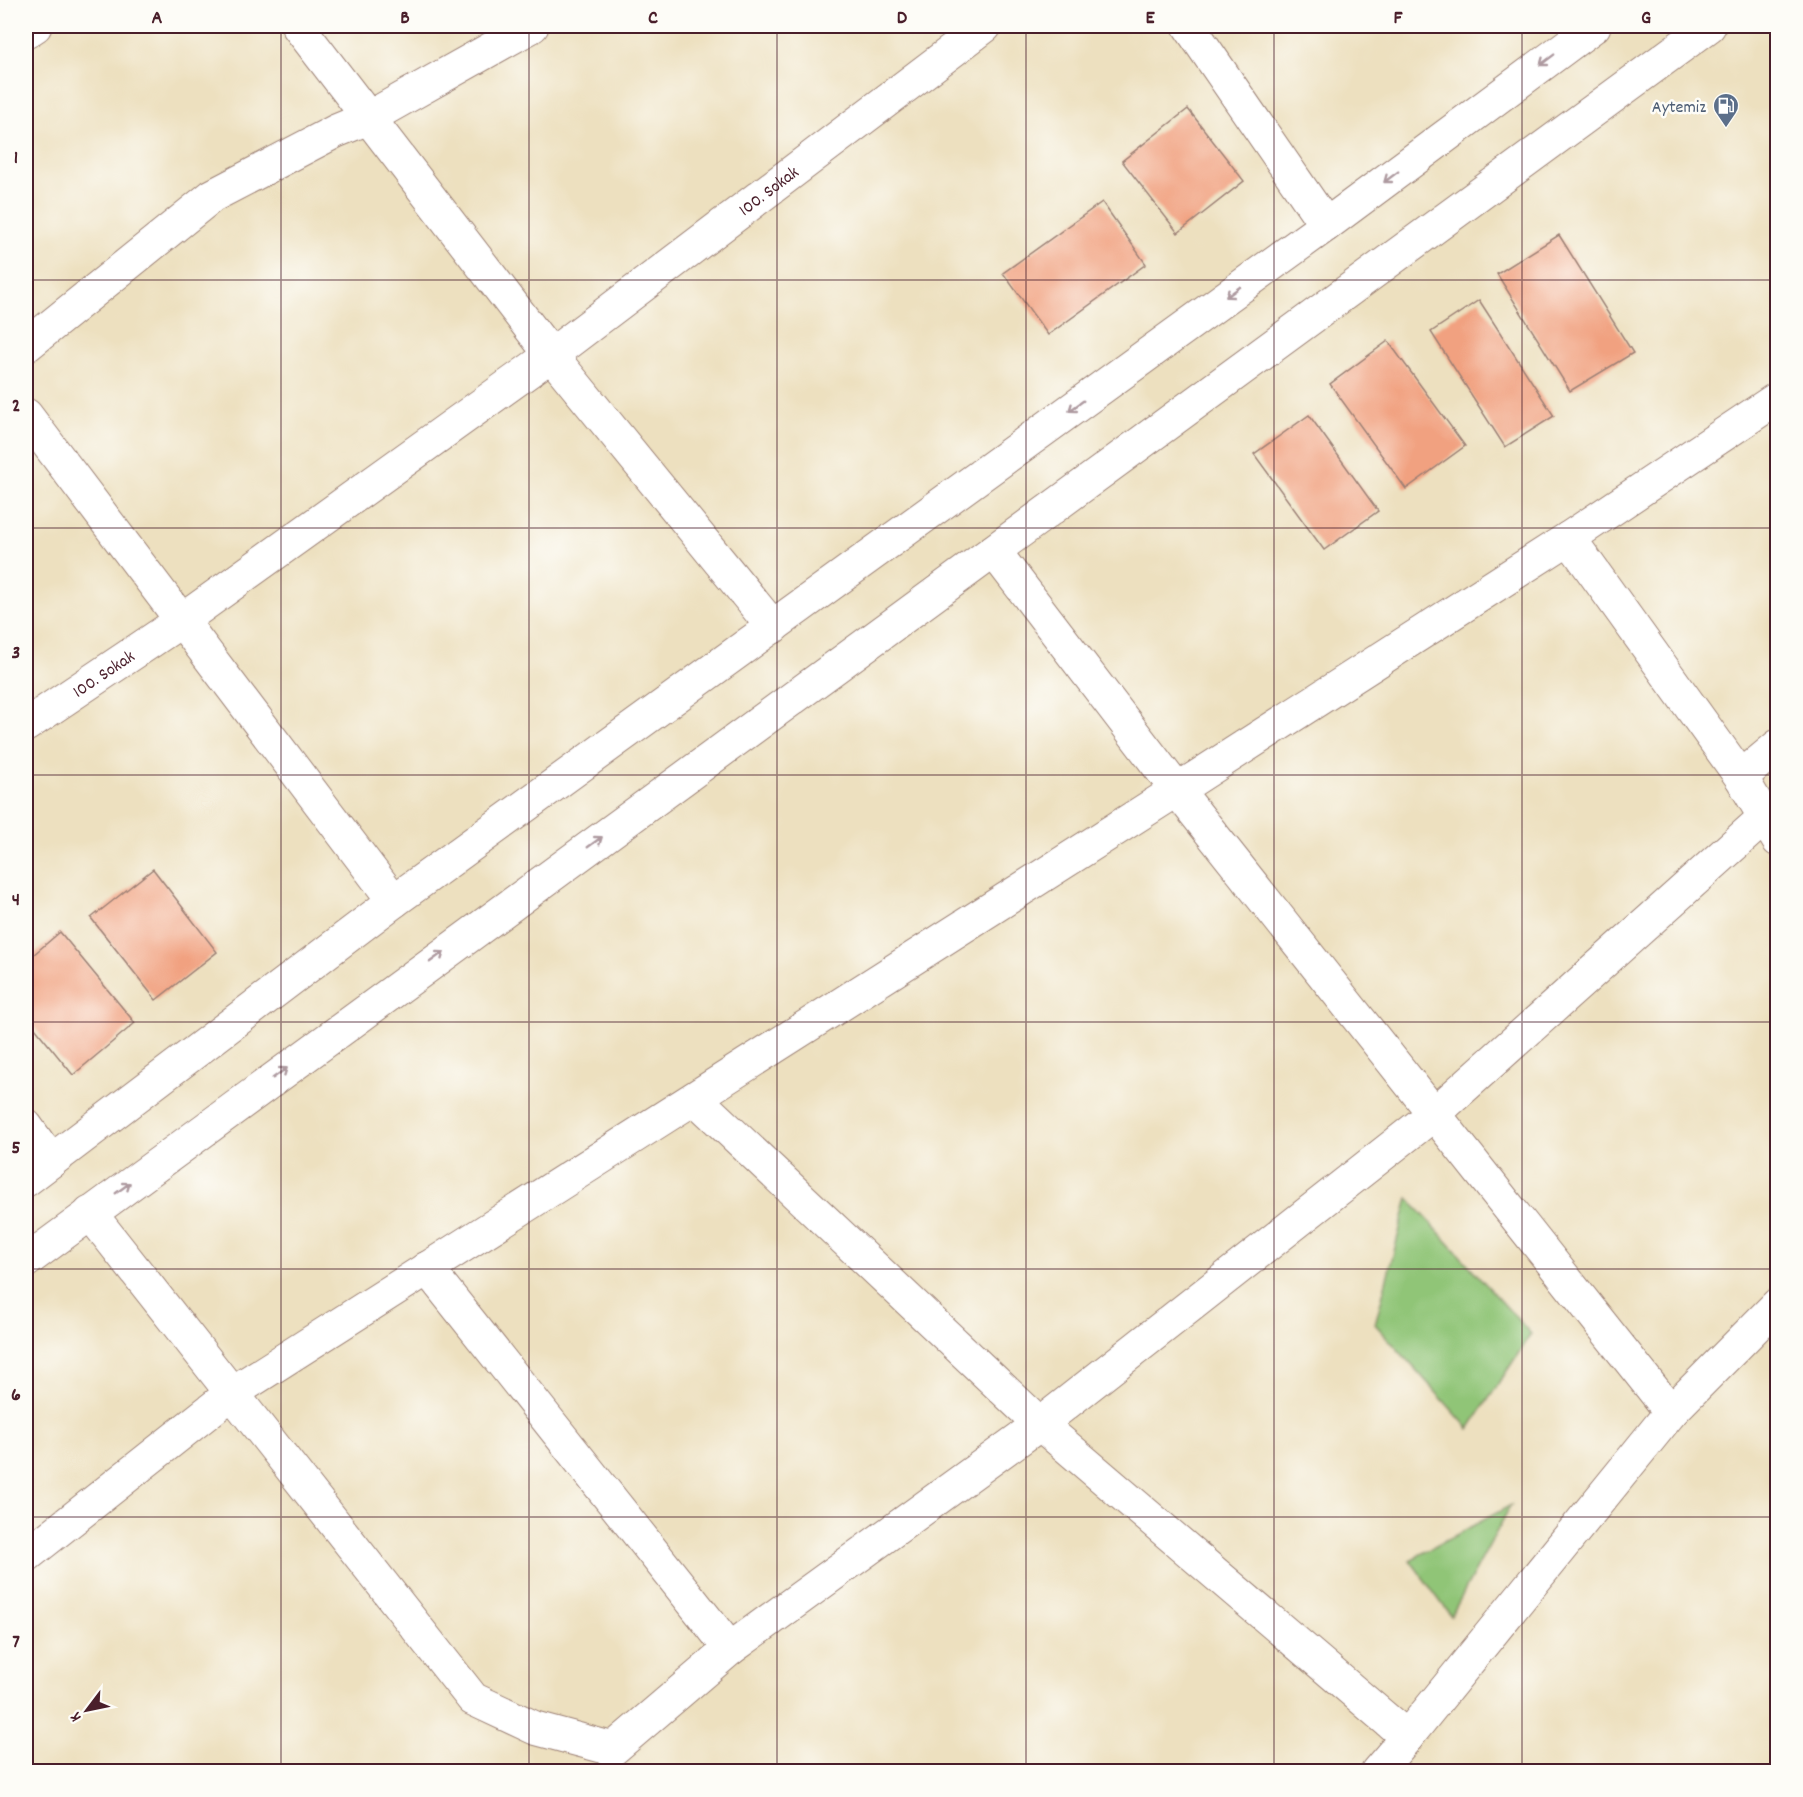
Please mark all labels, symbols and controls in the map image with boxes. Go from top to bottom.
text: A [152,5,163,33]
text: B [400,5,410,33]
text: C [648,5,658,33]
text: D [897,5,908,33]
text: E [1145,5,1155,33]
text: F [1394,5,1404,33]
text: G [1641,5,1651,33]
one-way arrow [1540,54,1556,67]
fuel station icon: Aytemiz [1711,91,1741,129]
place label: Aytemiz [1652,96,1706,121]
text: 1 [14,145,18,173]
street label: 100. Sokak [734,161,805,223]
one-way arrow [1383,170,1399,183]
one-way arrow [1226,286,1242,298]
text: 2 [12,393,20,421]
one-way arrow [1068,400,1084,413]
text: 3 [12,640,20,668]
street label: 100. Sokak [69,645,141,705]
one-way arrow [586,836,602,848]
text: 4 [12,887,20,915]
one-way arrow [429,951,445,963]
one-way arrow [272,1066,288,1079]
text: 5 [11,1135,21,1163]
one-way arrow [115,1182,131,1195]
text: 6 [11,1382,21,1410]
text: 7 [12,1629,20,1657]
north arrow [57,1680,117,1740]
text: K [64,1707,88,1726]

